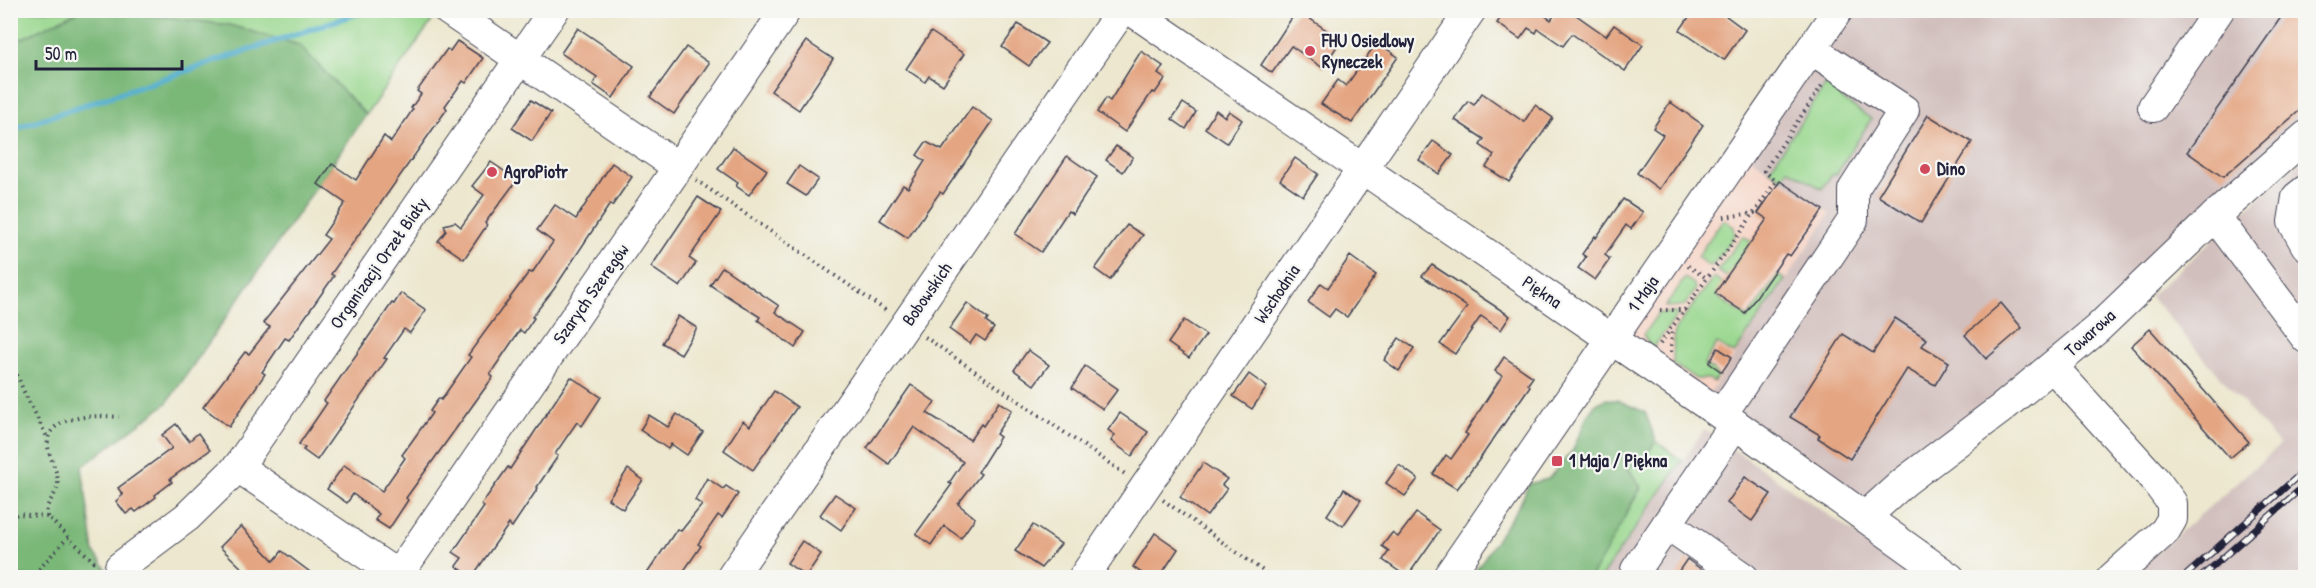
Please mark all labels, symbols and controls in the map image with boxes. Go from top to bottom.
place label: FHU Osiedlowy Ryneczek [1321,28,1415,75]
scale bar [36,33,182,71]
text: 50 m [45,41,77,66]
marker: FHU Osiedlowy Ryneczek [1303,44,1317,58]
place label: Dino [1937,156,1966,181]
place label: AgroPiotr [504,159,568,185]
marker: Dino [1918,162,1932,176]
marker: AgroPiotr [485,165,499,179]
street label: Organizacji Orzeł Biały [324,191,434,334]
street label: Szarych Szeregów [547,239,634,349]
street label: Bobowskich [896,257,958,331]
street label: Wschodnia [1248,259,1305,328]
street label: Piękna [1518,269,1567,314]
street label: 1 Maja [1621,270,1664,317]
street label: Towarowa [2059,303,2121,362]
place label: 1 Maja / Piękna [1569,448,1668,473]
marker: 1 Maja / Piękna [1550,454,1564,468]

